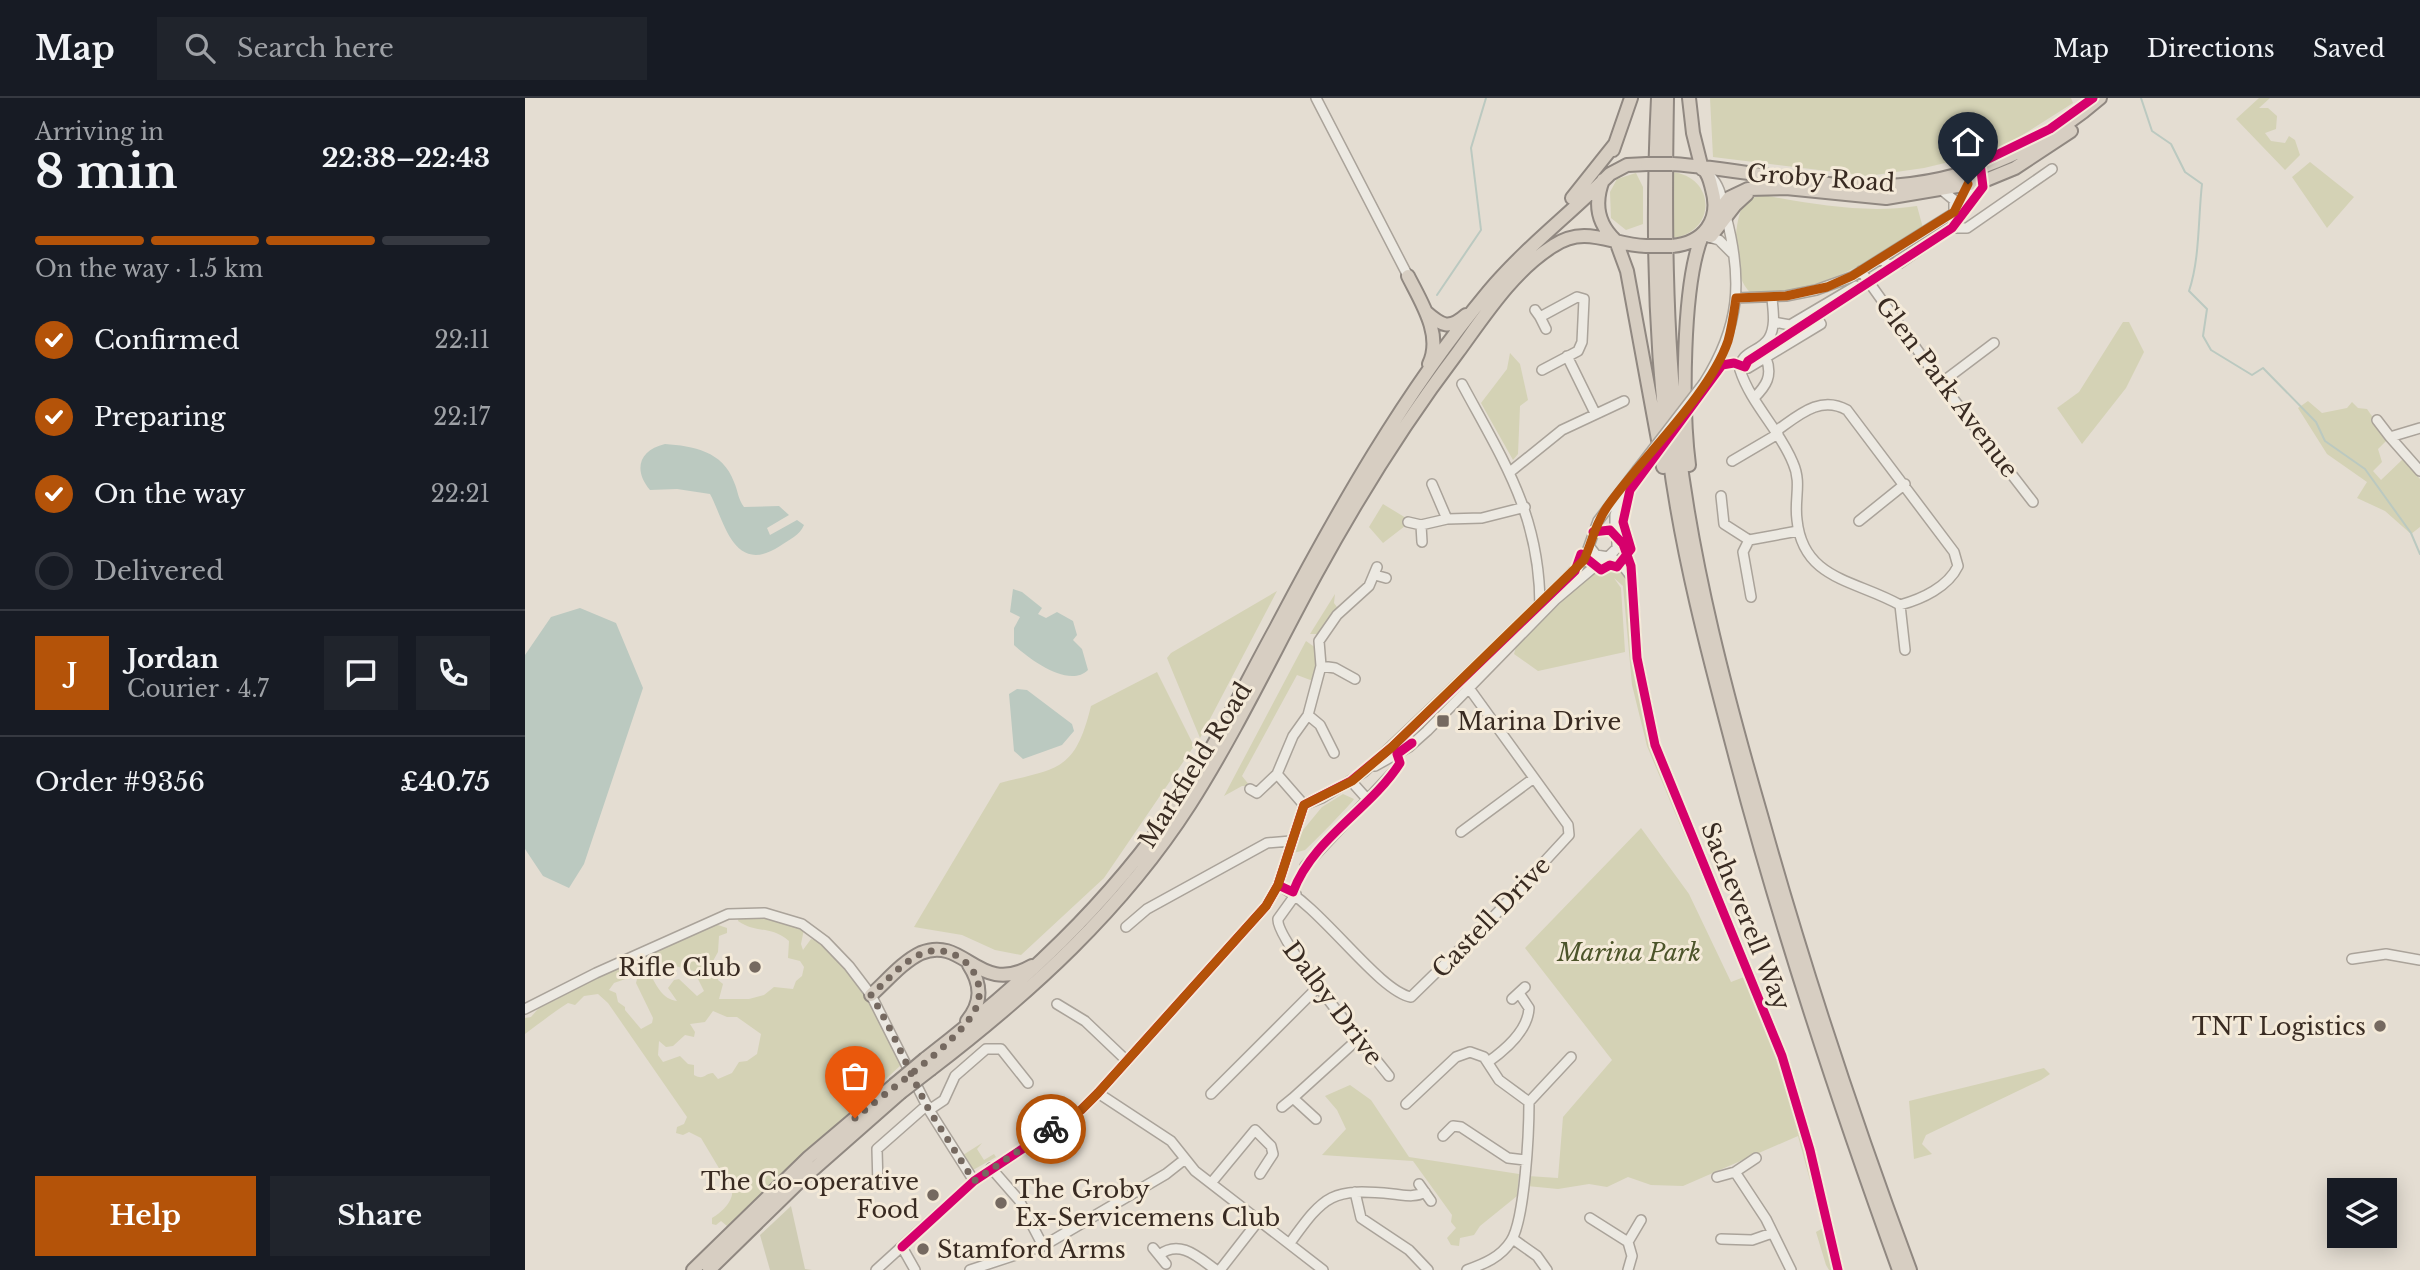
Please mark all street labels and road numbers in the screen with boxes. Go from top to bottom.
street label: Groby Road [1746,158,1896,198]
street label: Glen Park Avenue [1870,291,2024,483]
street label: Markfield Road [1132,677,1258,853]
street label: Sacheverell Way [1695,818,1797,1015]
street label: Castell Drive [1426,850,1556,984]
street label: Dalby Drive [1277,935,1389,1071]

